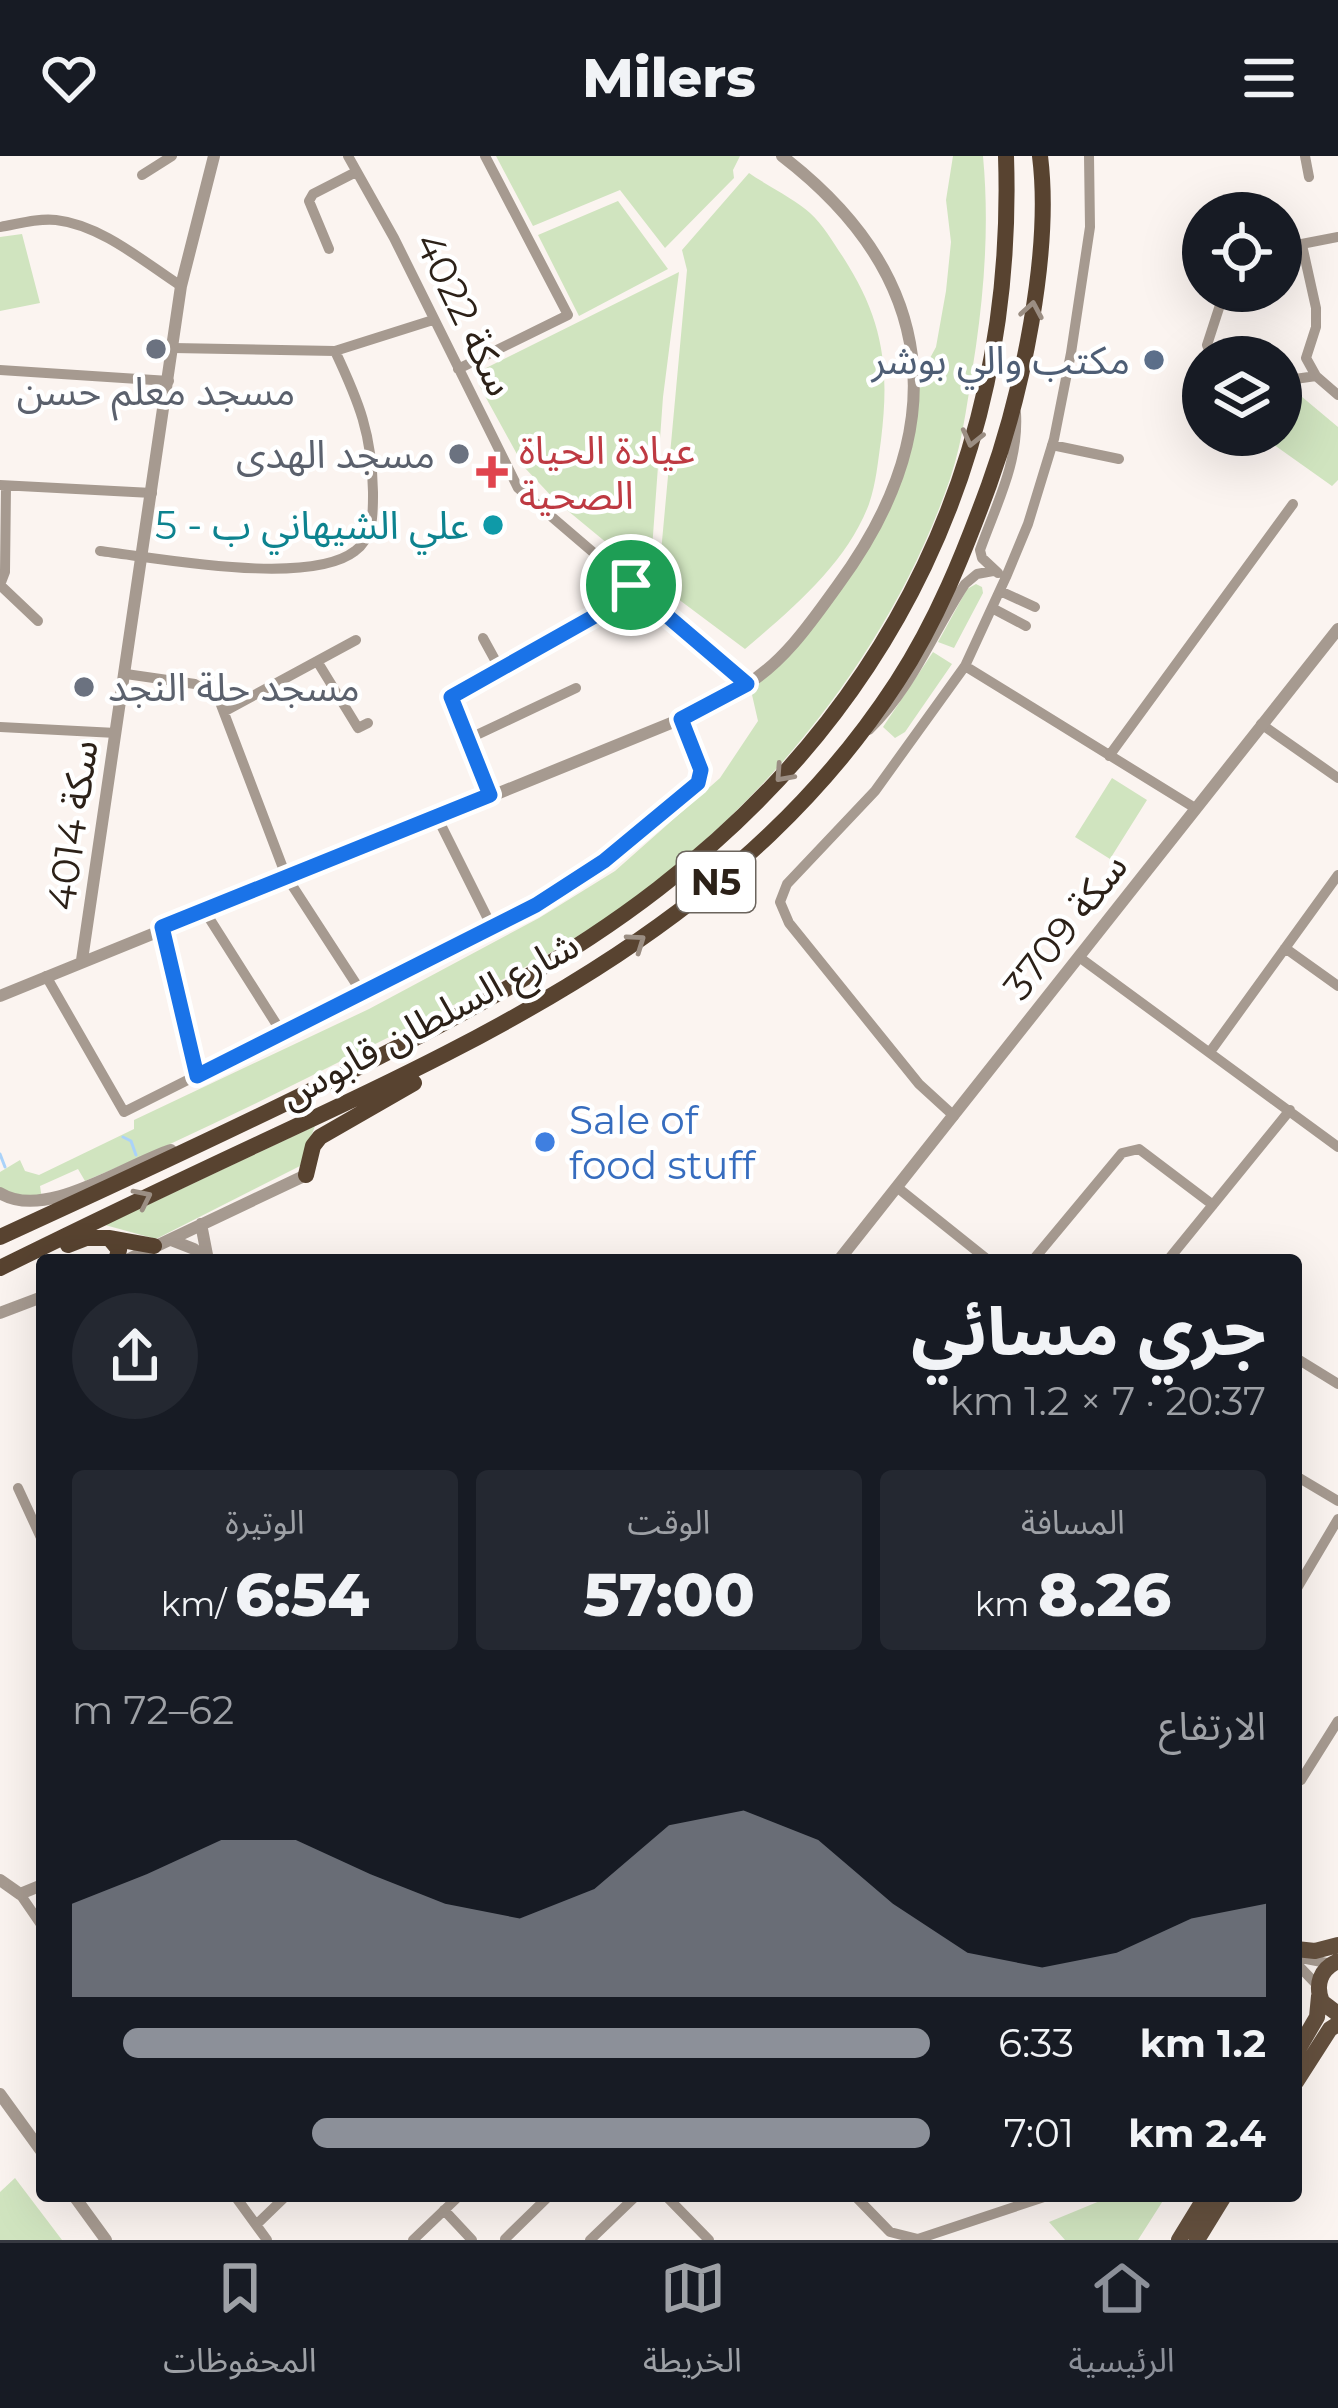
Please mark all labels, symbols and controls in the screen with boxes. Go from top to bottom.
icon: heart [36,45,102,111]
text: Milers [582,45,756,111]
icon: menu [1236,45,1302,111]
map controls [1182,192,1302,456]
button: locate [1182,192,1302,312]
street label: سكة 4022 [405,225,525,403]
one-way arrow [1018,300,1043,320]
marker: مسجد معلم حسن [143,336,169,362]
place label: مكتب والي بوشر [871,336,1130,390]
button: layers [1182,336,1302,456]
marker: مكتب والي بوشر [1141,347,1167,373]
place label: مسجد معلم حسن [17,367,295,421]
place label: عيادة الحياة الصحية [519,426,695,519]
one-way arrow [961,427,986,447]
place label: مسجد الهدى [236,430,435,478]
marker: مسجد الهدى [446,441,472,467]
marker: عيادة الحياة الصحية [476,456,508,488]
place label: علي الشيهاني ب - 5 [155,501,469,555]
marker: علي الشيهاني ب - 5 [480,512,506,538]
pin [580,534,682,636]
icon: arrive [598,552,664,618]
place label: مسجد حلة النجد [108,663,360,711]
marker: مسجد حلة النجد [71,674,97,700]
street label: سكة 4014 [36,737,108,913]
one-way arrow [776,760,797,781]
street label: سكة 3709 [993,843,1137,1009]
road number: N5 [677,852,755,912]
street label: شارع السلطان قابوس [271,920,589,1122]
one-way arrow [624,934,646,956]
place label: Sale of food stuff [569,1096,757,1189]
marker: Sale of food stuff [532,1129,558,1155]
one-way arrow [131,1189,152,1212]
text: جري مسائي [911,1291,1266,1372]
button: share [72,1293,198,1419]
text: 20:37 · 7 × 1.2 km [950,1377,1266,1425]
text: الوتيرة [225,1502,305,1542]
text: الوقت [628,1502,710,1542]
text: المسافة [1021,1502,1125,1542]
text: 6:54 [235,1558,369,1631]
text: 57:00 [583,1558,755,1631]
text: 8.26 [1038,1558,1171,1631]
text: /km [161,1584,235,1624]
text: km [975,1584,1038,1624]
text: 62–72 m [72,1686,234,1734]
text: الارتفاع [1159,1702,1266,1750]
text: 6:33 [998,2019,1074,2067]
text: 1.2 km [1140,2019,1266,2067]
text: 7:01 [1004,2109,1074,2157]
text: 2.4 km [1128,2109,1266,2157]
tab: المحفوظات [163,2255,317,2396]
tab: الخريطة [643,2255,742,2396]
tab: الرئيسية [1069,2255,1175,2396]

